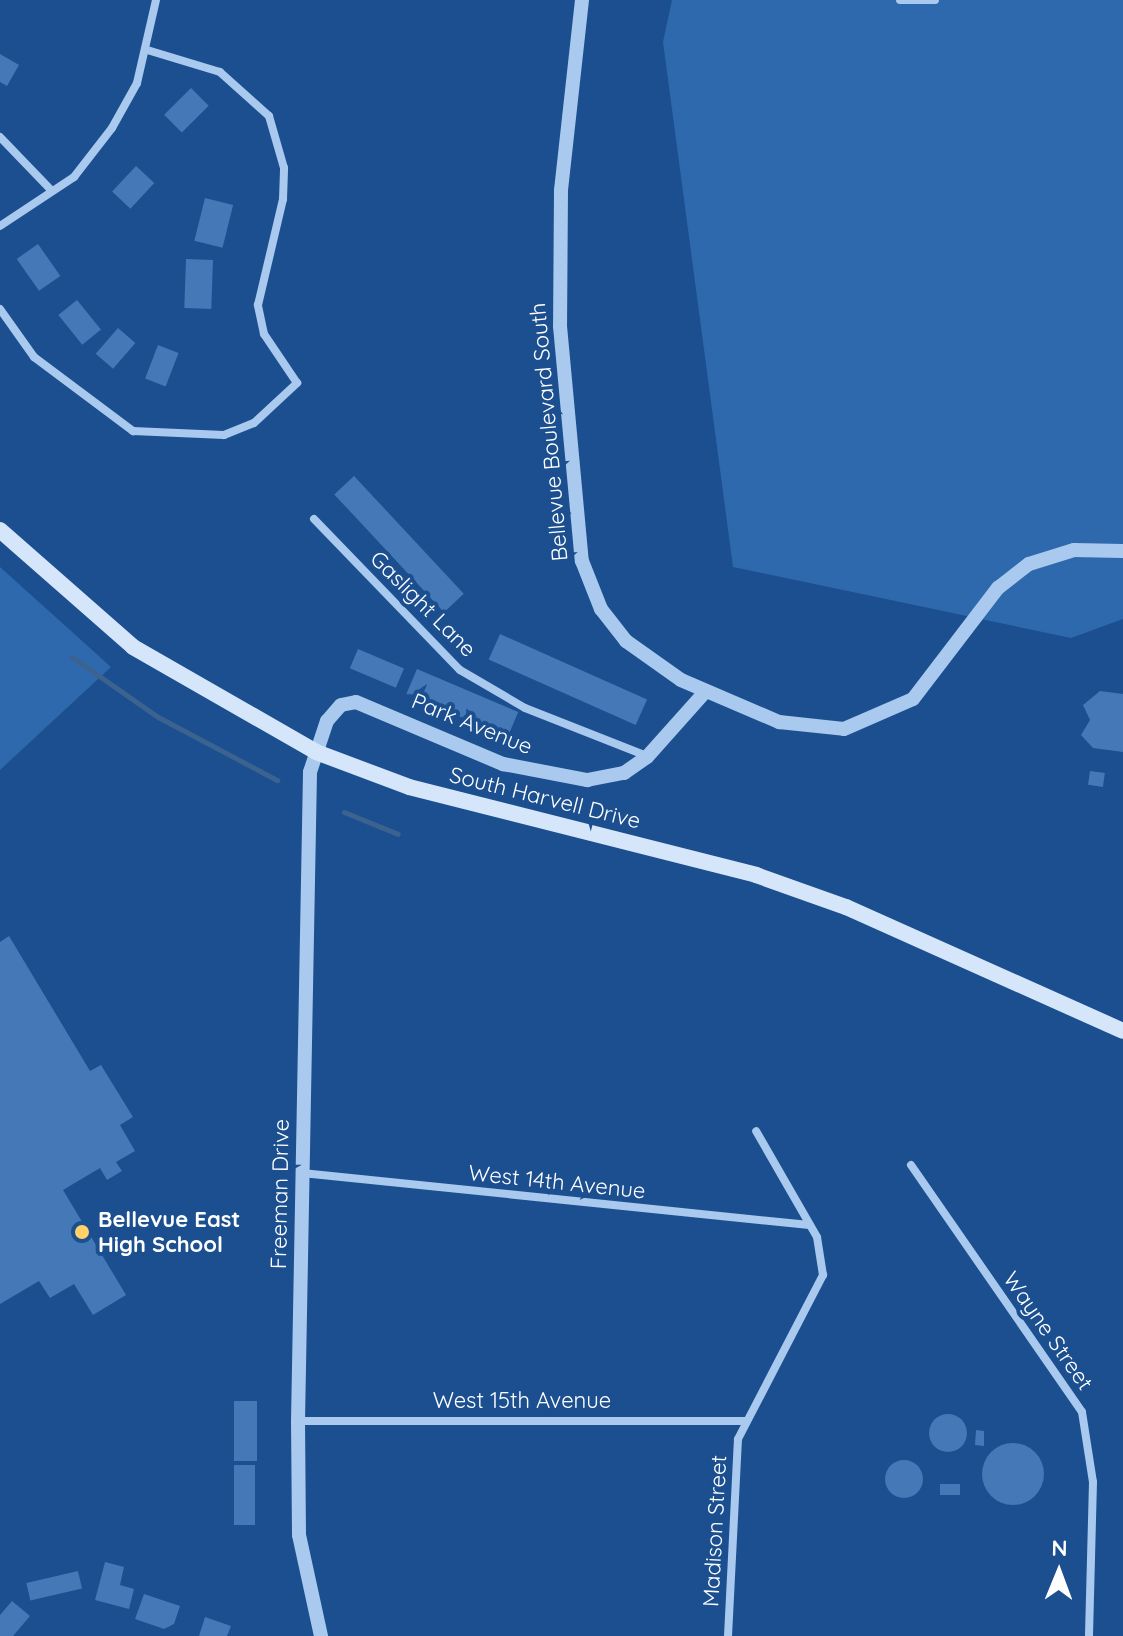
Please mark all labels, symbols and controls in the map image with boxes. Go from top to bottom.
street label: Bellevue Boulevard South [525,302,573,562]
street label: Gaslight Lane [365,546,481,662]
street label: Park Avenue [408,688,536,760]
street label: South Harvell Drive [447,761,643,835]
street label: Freeman Drive [265,1119,295,1269]
street label: West 14th Avenue [467,1160,647,1204]
place label: Bellevue East High School [98,1206,240,1258]
marker: Bellevue East High School [73,1223,91,1241]
street label: Wayne Street [998,1267,1098,1395]
street label: West 15th Avenue [433,1388,611,1414]
street label: Madison Street [698,1454,732,1608]
north arrow [1019,1532,1099,1612]
text: N [1051,1534,1068,1562]

